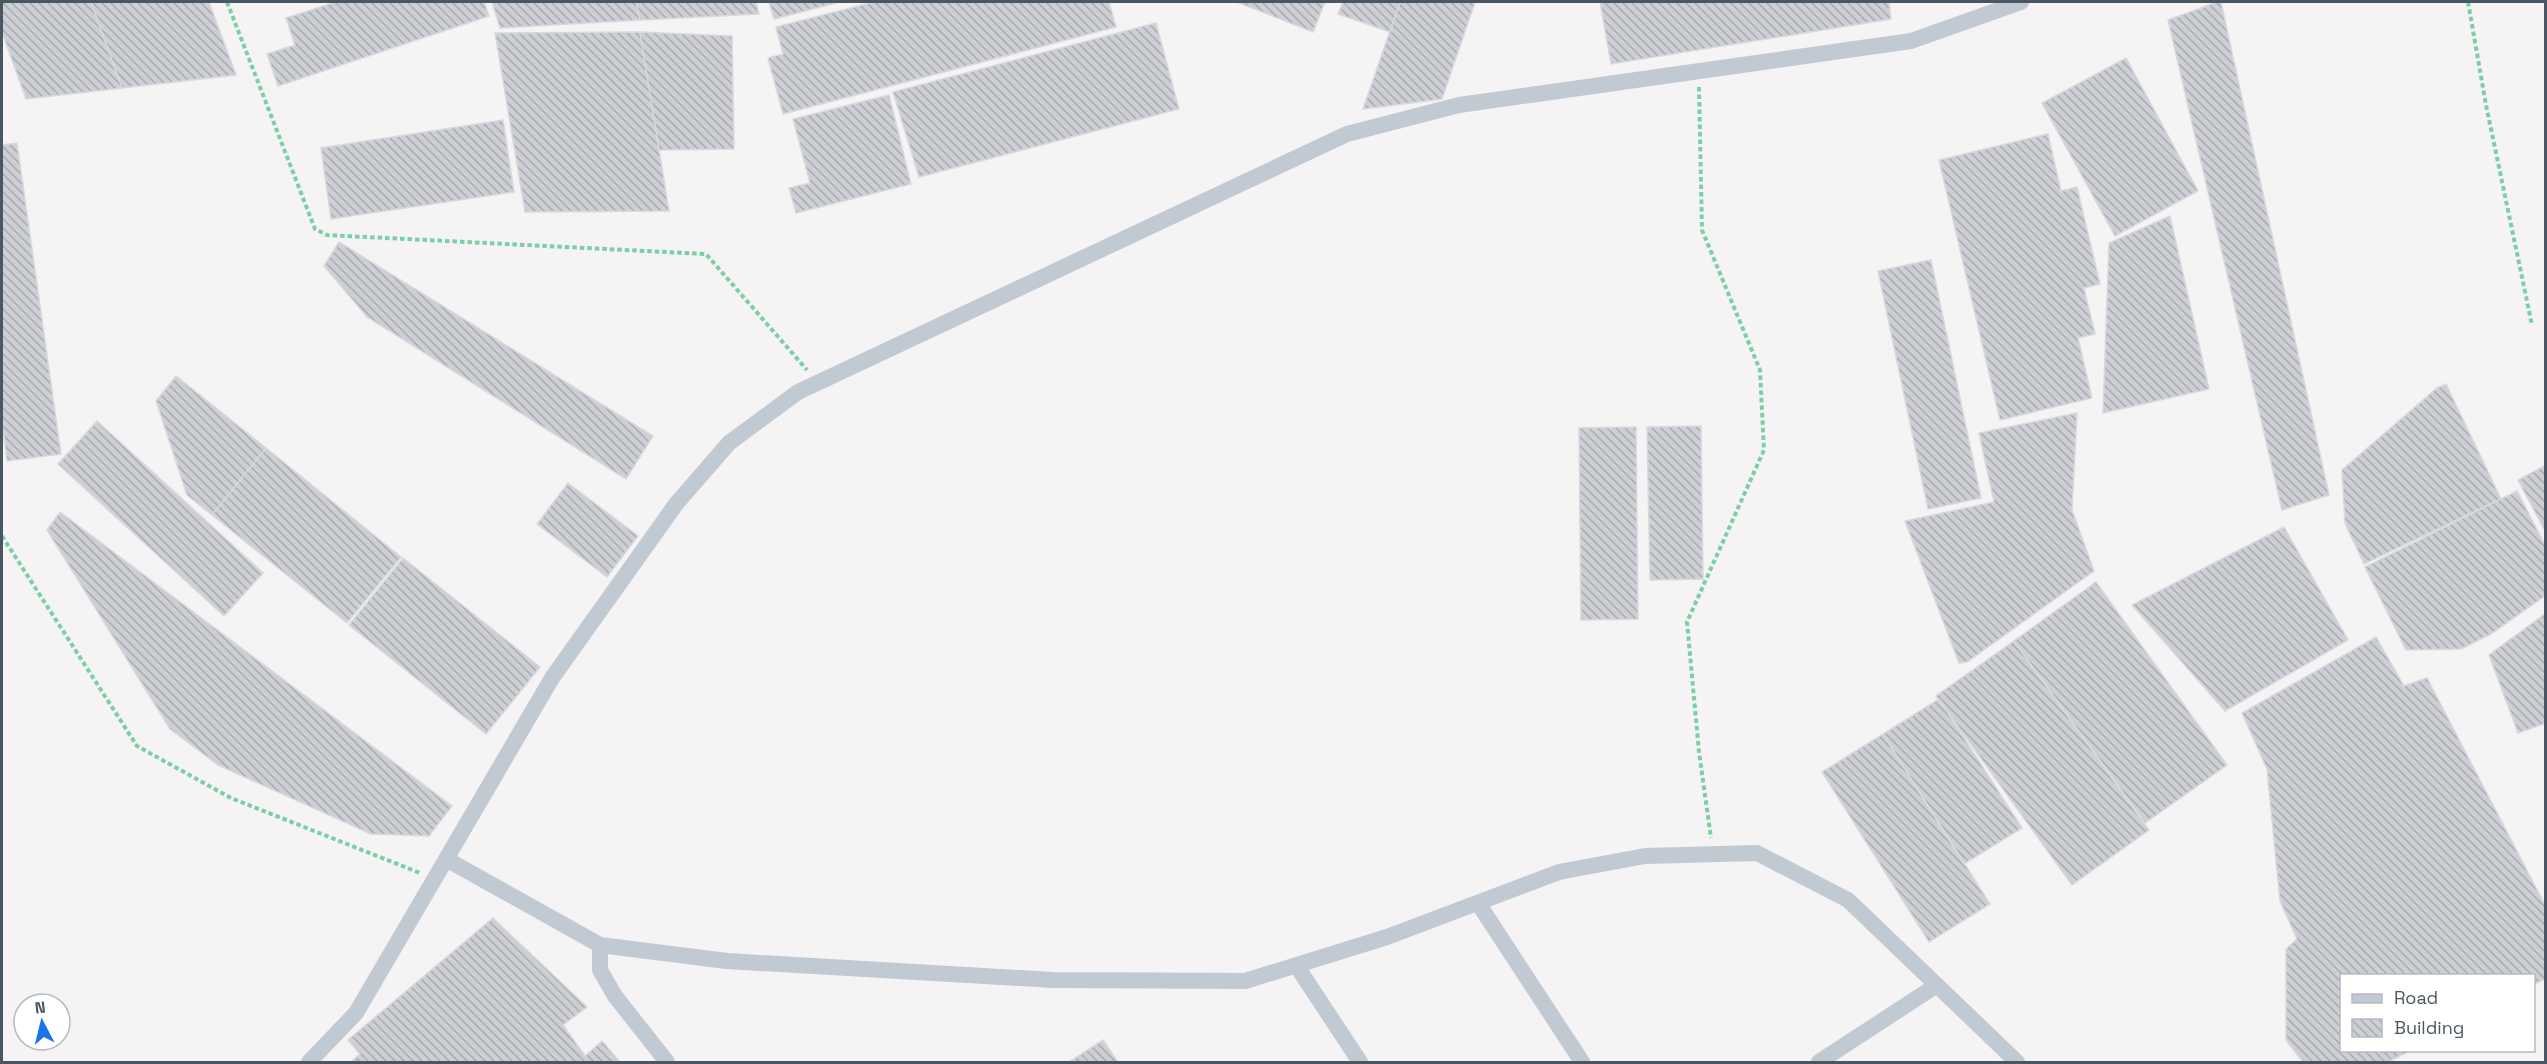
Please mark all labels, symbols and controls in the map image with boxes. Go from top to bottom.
legend [2340,974,2535,1052]
text: Road [2394,986,2438,1009]
north arrow [12,992,72,1052]
text: N [34,997,47,1019]
text: Building [2394,1016,2464,1039]

